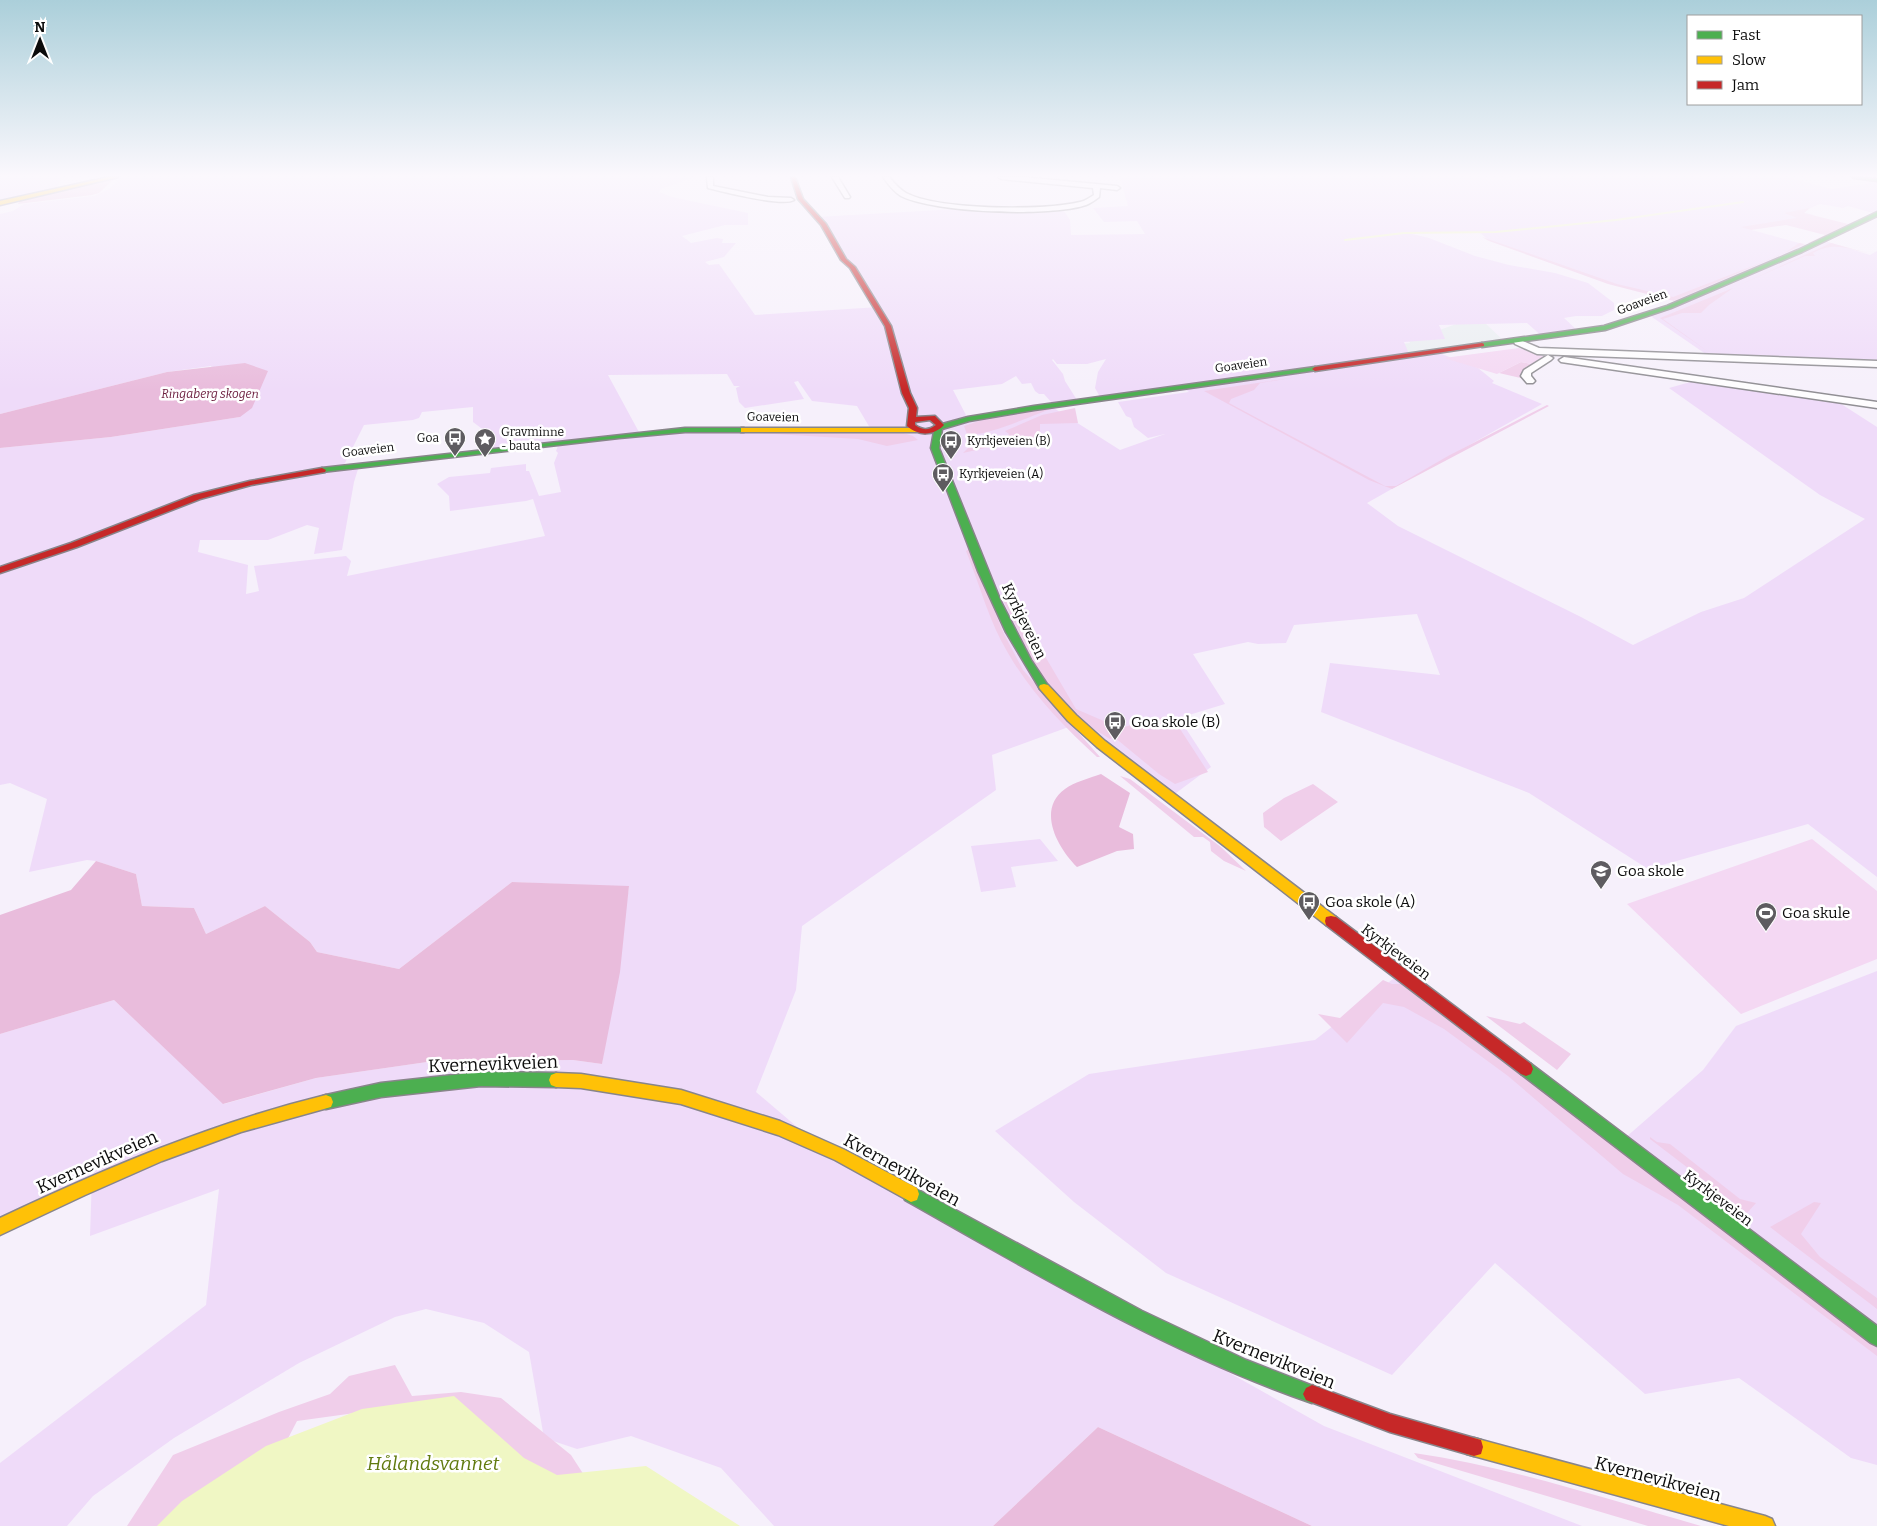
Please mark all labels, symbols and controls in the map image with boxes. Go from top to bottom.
north arrow [15,15,65,65]
legend [1687,15,1862,105]
text: N [35,19,46,36]
text: Fast [1732,26,1761,44]
text: Slow [1732,51,1767,69]
text: Jam [1731,76,1760,94]
street label: Goaveien [1615,286,1669,318]
street label: Goaveien [1214,354,1268,376]
park label: Ringaberg skogen [161,387,259,401]
street label: Goaveien [747,410,800,424]
place label: Gravminne - bauta [501,425,564,453]
bus stop icon: Goa [443,426,467,457]
place icon: Gravminne - bauta [473,427,497,458]
bus stop icon: Kyrkjeveien (B) [939,429,963,460]
place label: Goa [417,431,439,445]
place label: Kyrkjeveien (B) [967,433,1051,448]
street label: Goaveien [341,440,395,460]
bus stop icon: Kyrkjeveien (A) [931,462,955,493]
place label: Kyrkjeveien (A) [959,466,1043,481]
street label: Kyrkjeveien [998,580,1050,662]
bus stop icon: Goa skole (B) [1103,710,1127,741]
place label: Goa skole (B) [1131,713,1220,731]
school or university icon: Goa skole [1589,859,1613,890]
place label: Goa skole [1617,862,1684,880]
bus stop icon: Goa skole (A) [1297,890,1321,921]
place label: Goa skole (A) [1325,893,1415,911]
sports icon: Goa skule [1754,901,1778,932]
place label: Goa skule [1782,904,1850,922]
street label: Kyrkjeveien [1358,920,1435,984]
street label: Kvernevikveien [428,1051,559,1077]
street label: Kvernevikveien [33,1125,161,1199]
street label: Kvernevikveien [840,1129,965,1211]
street label: Kyrkjeveien [1680,1166,1757,1230]
street label: Kvernevikveien [1210,1324,1339,1394]
water label: Hålandsvannet [367,1452,500,1475]
street label: Kvernevikveien [1592,1452,1724,1507]

